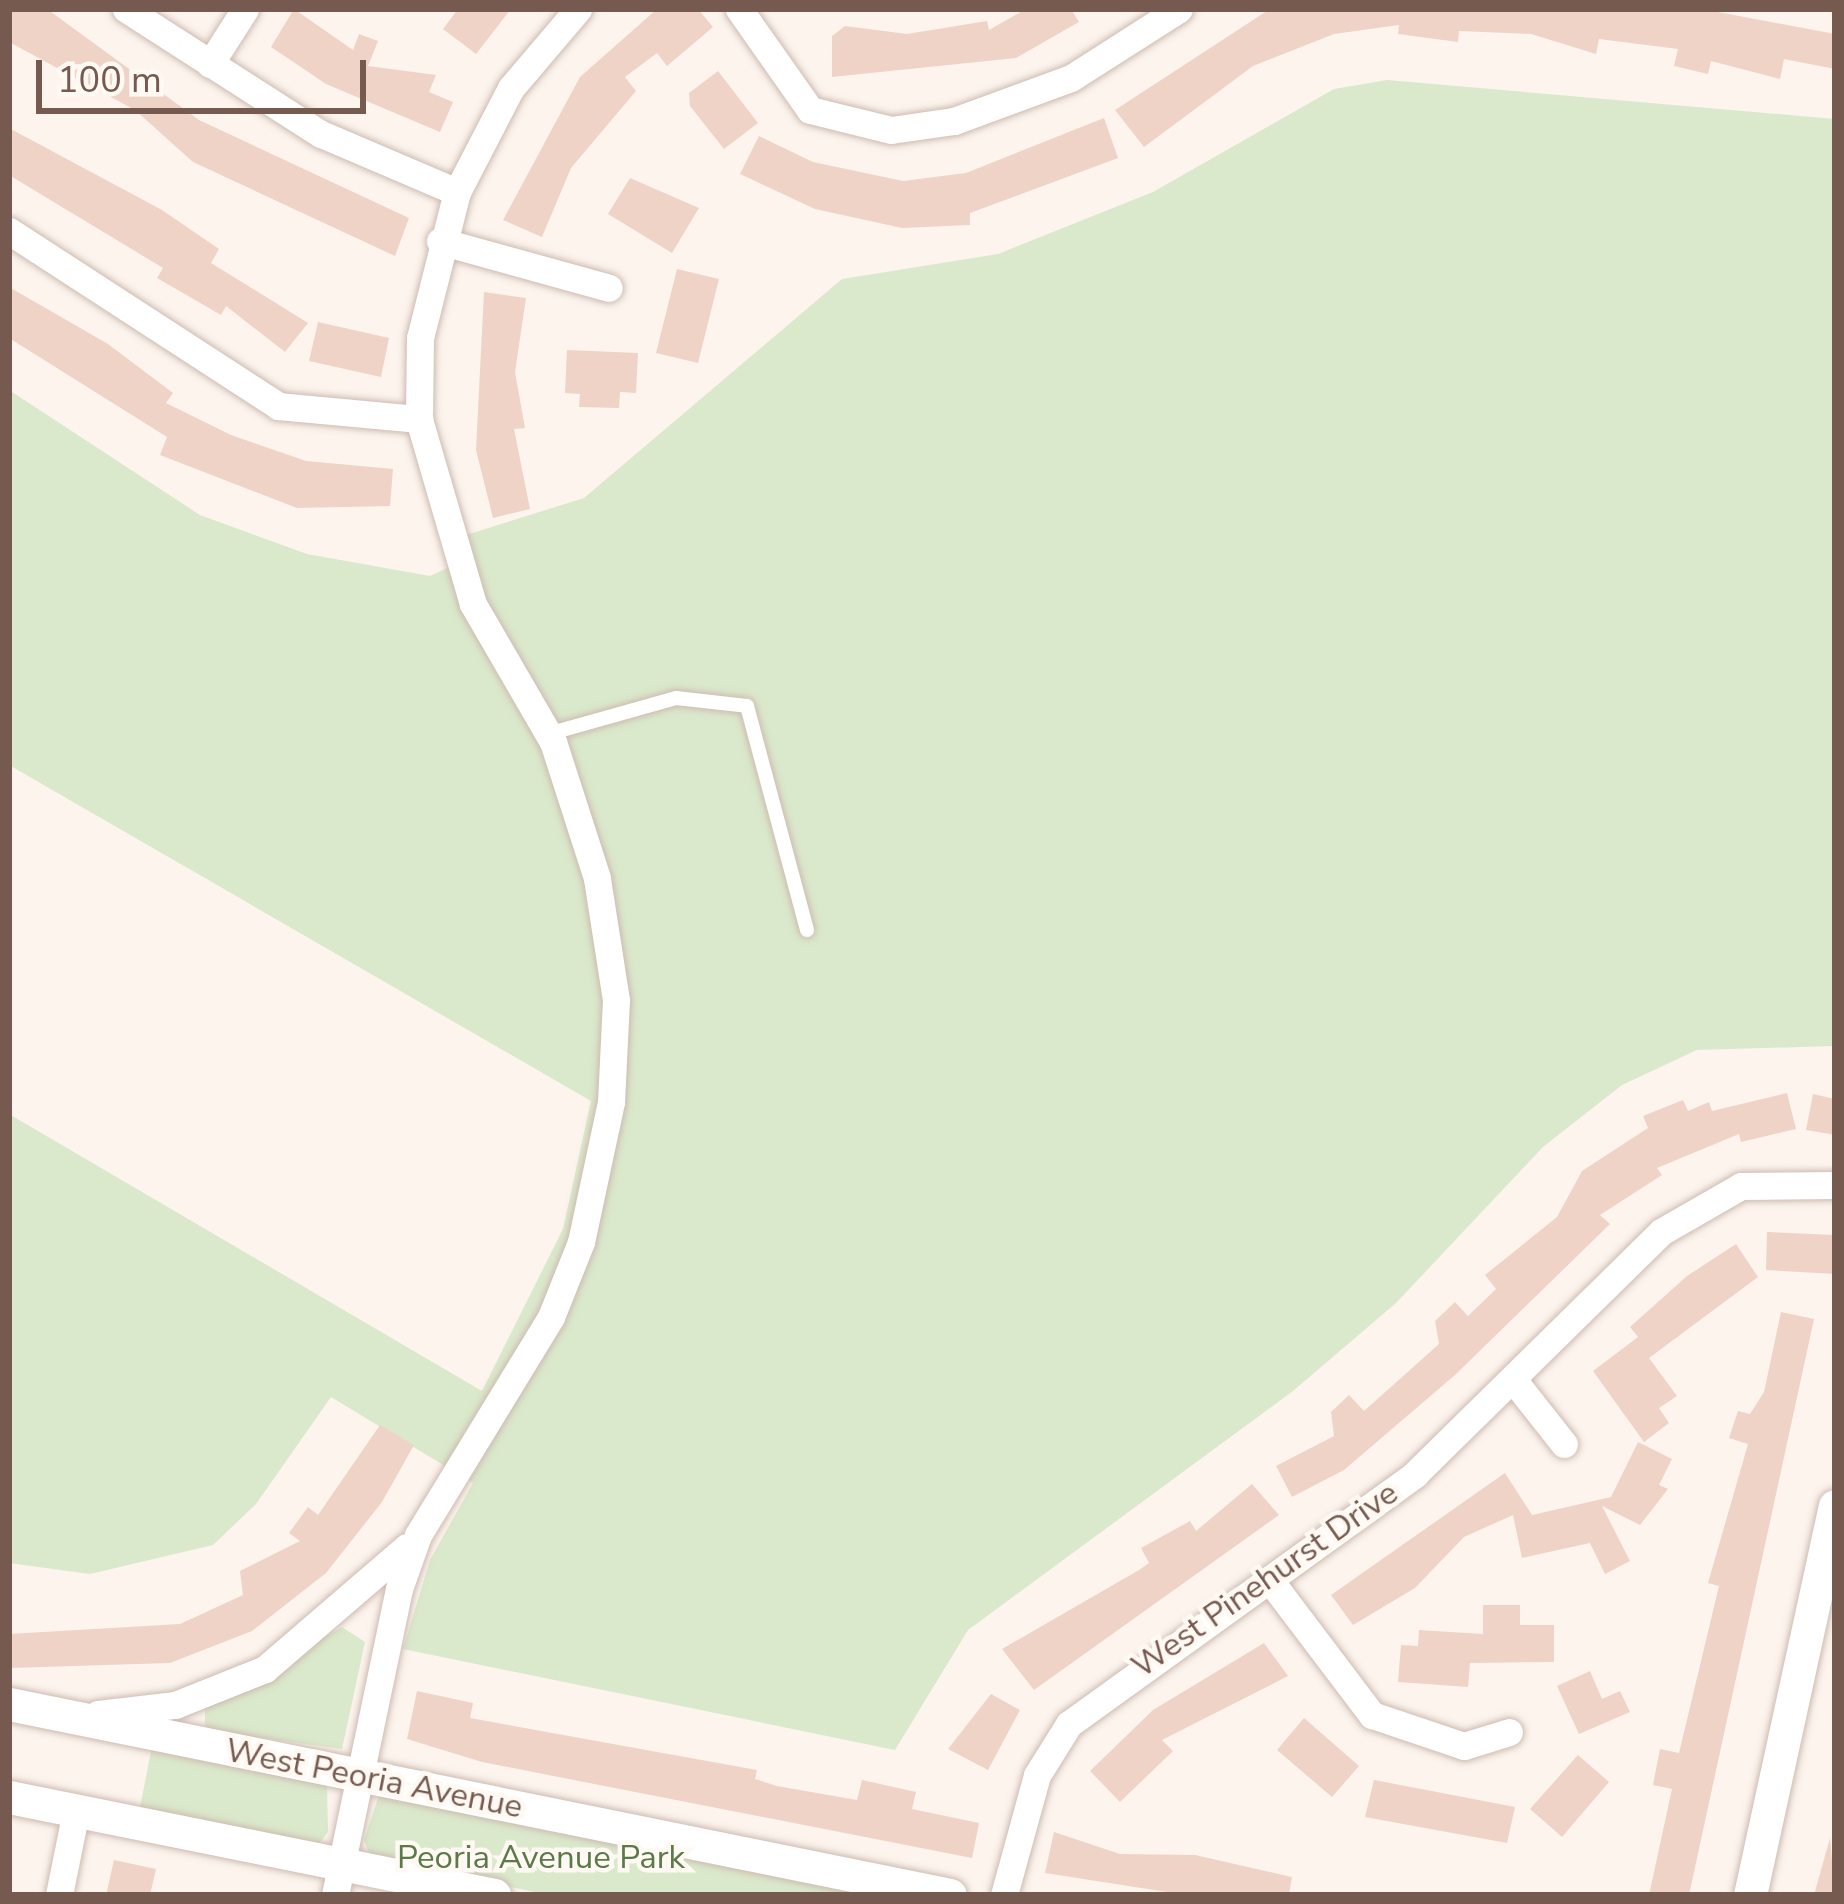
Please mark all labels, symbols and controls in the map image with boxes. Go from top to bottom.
scale bar [42,36,372,110]
text: 100 m [57,56,162,105]
street label: West Pinehurst Drive [1124,1473,1406,1687]
street label: West Peoria Avenue [222,1731,526,1827]
park label: Peoria Avenue Park [397,1838,685,1878]

